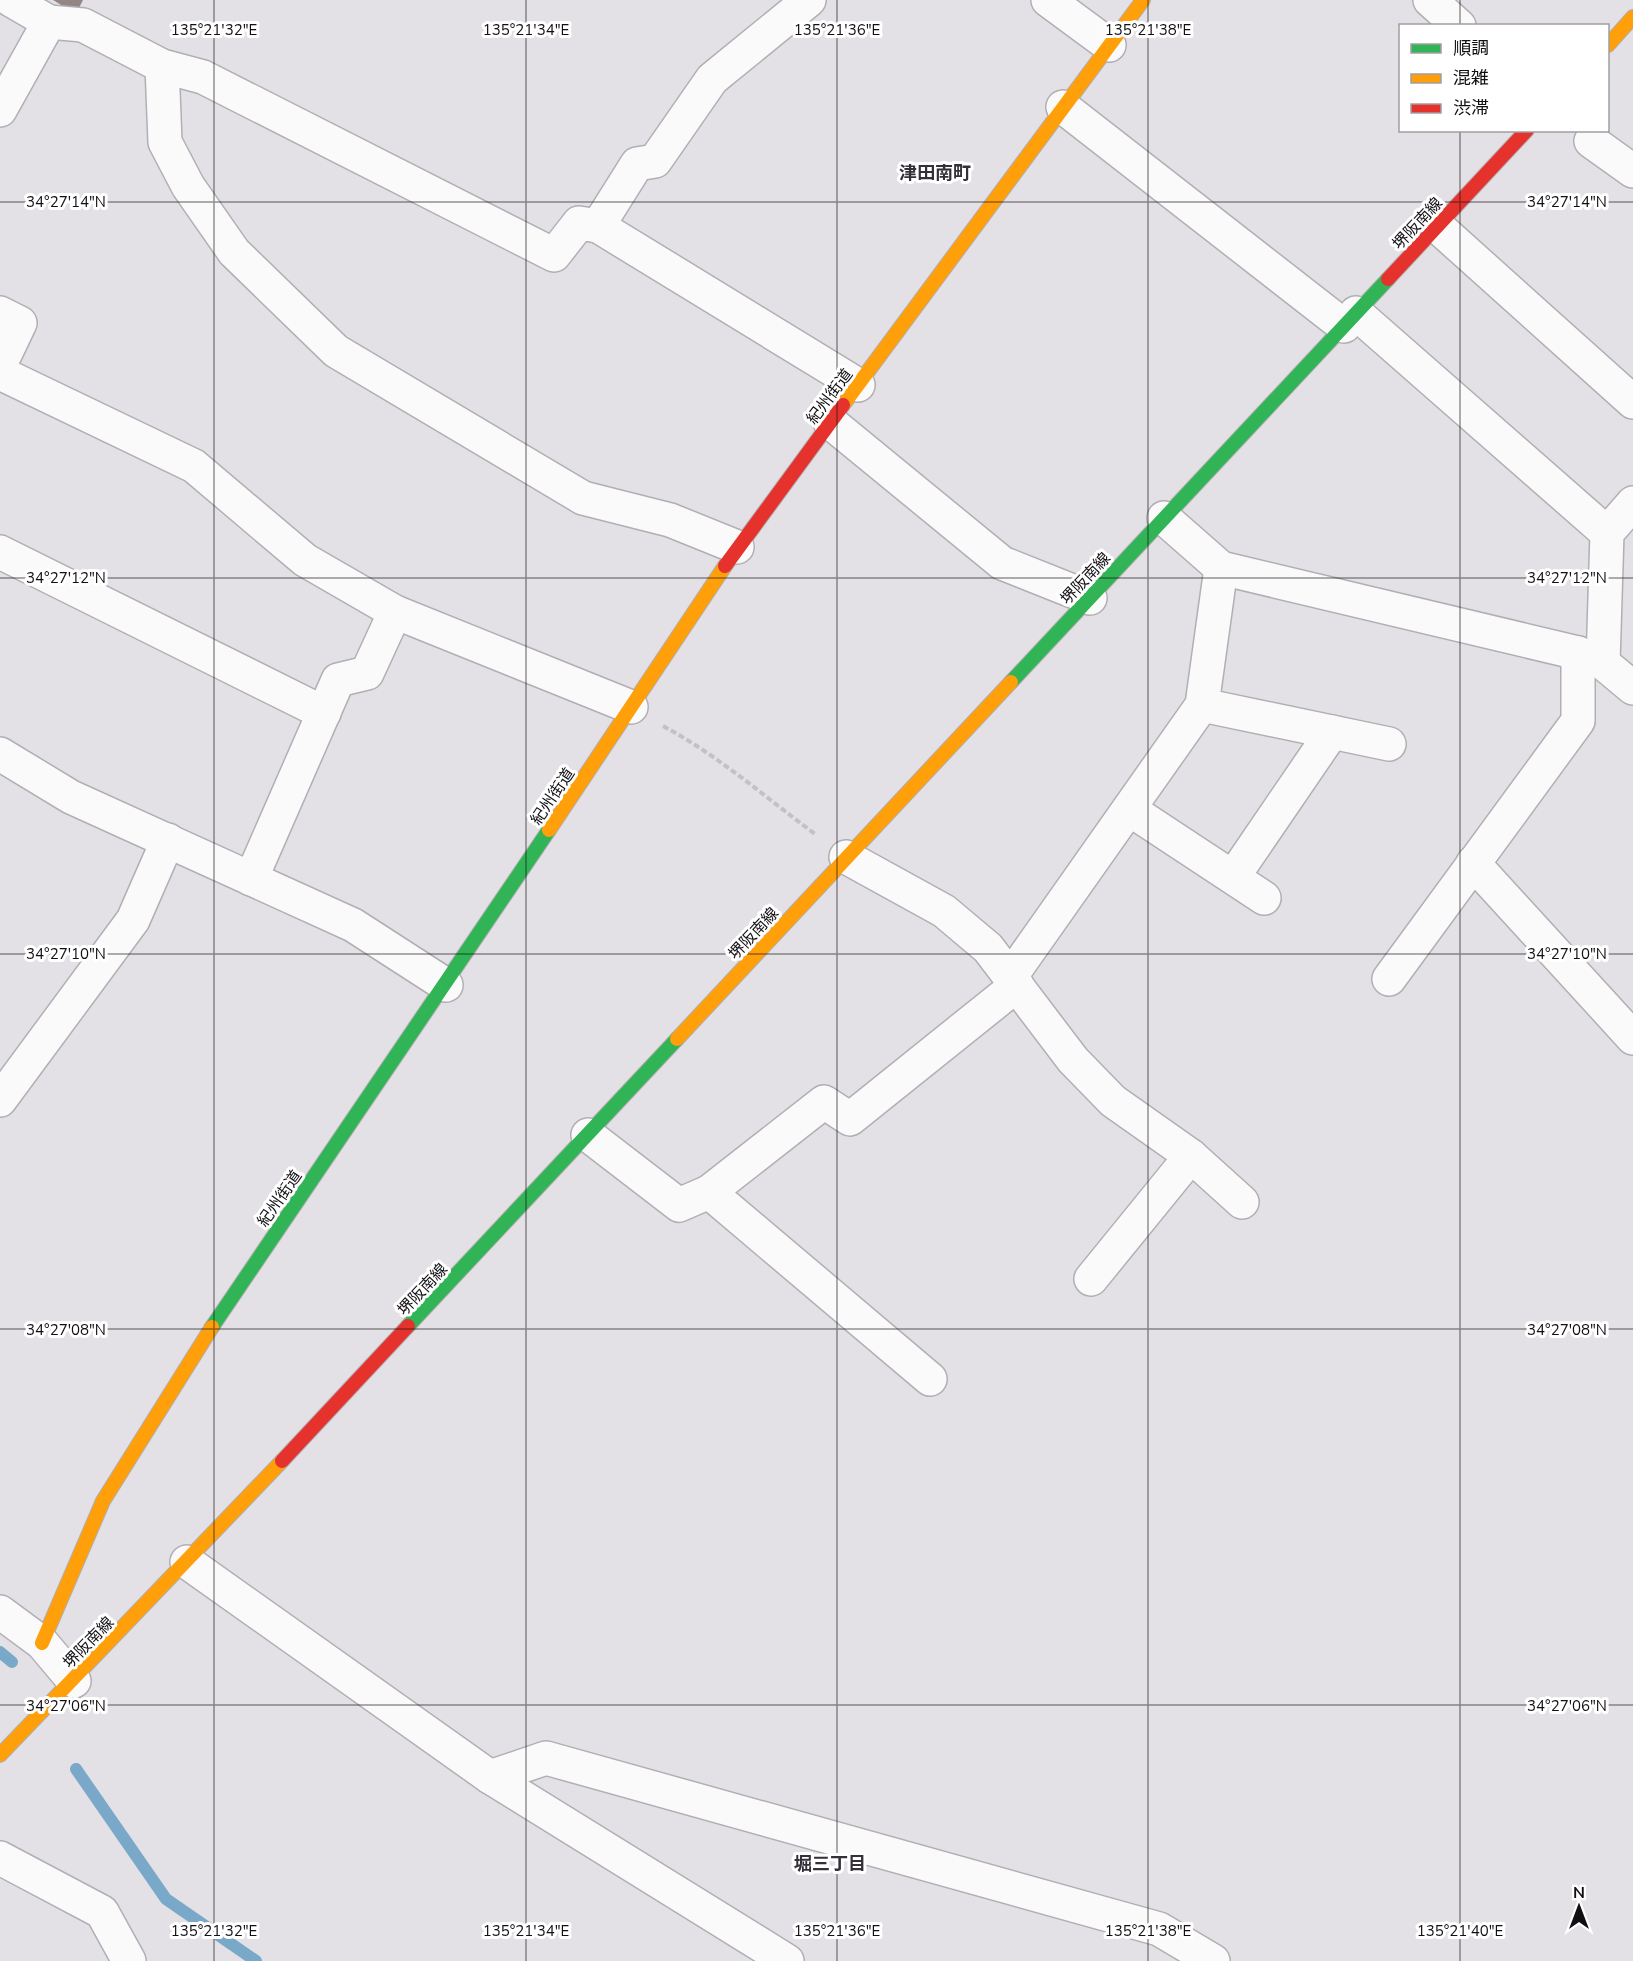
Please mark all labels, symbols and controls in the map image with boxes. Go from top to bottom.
text: 135°21'32"E [171,20,257,40]
text: 135°21'34"E [483,20,569,40]
text: 135°21'36"E [794,20,880,40]
text: 135°21'38"E [1105,20,1191,40]
legend [1399,24,1609,132]
text: 順調 [1453,36,1489,60]
text: 混雑 [1453,66,1489,90]
text: 渋滞 [1453,96,1489,120]
district label: 津田南町 [899,161,971,185]
text: 34°27'14"N [26,192,106,212]
text: 34°27'14"N [1527,192,1607,212]
street label: 堺阪南線 [1388,193,1448,255]
street label: 紀州街道 [802,364,858,429]
street label: 堺阪南線 [1056,548,1116,610]
text: 34°27'12"N [26,568,106,588]
text: 34°27'12"N [1527,568,1607,588]
street label: 紀州街道 [526,764,580,829]
street label: 堺阪南線 [724,903,784,965]
text: 34°27'10"N [26,944,106,964]
text: 34°27'10"N [1527,944,1607,964]
street label: 紀州街道 [252,1166,307,1231]
street label: 堺阪南線 [393,1259,453,1321]
text: 34°27'08"N [26,1320,106,1340]
text: 34°27'08"N [1527,1320,1607,1340]
street label: 堺阪南線 [59,1612,119,1673]
text: 34°27'06"N [26,1696,106,1716]
text: 34°27'06"N [1527,1696,1607,1716]
district label: 堀三丁目 [794,1852,866,1876]
north arrow [1549,1877,1609,1937]
text: N [1573,1882,1585,1904]
text: 135°21'32"E [171,1921,257,1941]
text: 135°21'34"E [483,1921,569,1941]
text: 135°21'36"E [794,1921,880,1941]
text: 135°21'38"E [1105,1921,1191,1941]
text: 135°21'40"E [1417,1921,1503,1941]

